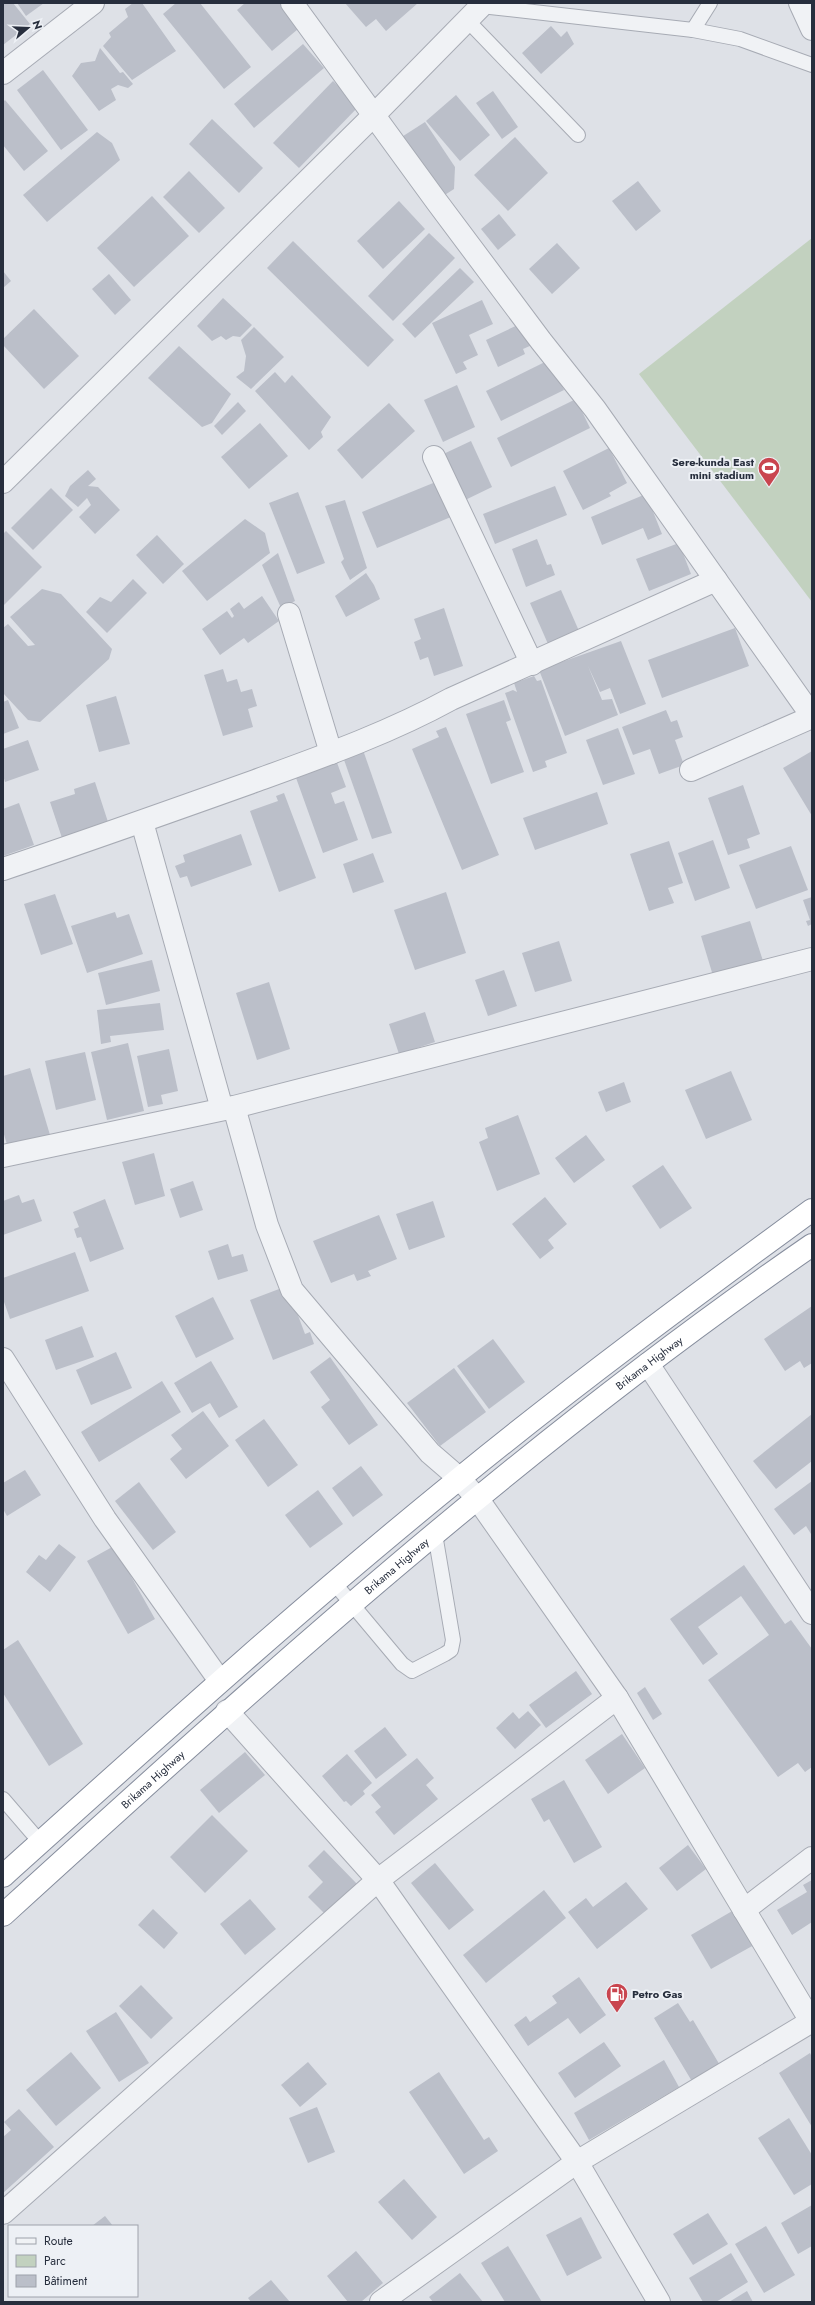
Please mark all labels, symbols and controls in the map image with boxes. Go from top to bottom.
north arrow [8,8,48,48]
text: N [28,18,46,31]
place label: Sere-kunda East mini stadium [672,454,754,483]
sports icon: Sere-kunda East mini stadium [756,455,782,488]
street label: Brikama Highway [612,1332,686,1394]
street label: Brikama Highway [361,1534,433,1598]
street label: Brikama Highway [117,1746,188,1812]
fuel station icon: Petro Gas [604,1981,630,2014]
place label: Petro Gas [632,1986,682,2002]
legend [8,2225,138,2297]
text: Route [44,2232,73,2250]
text: Parc [44,2252,66,2270]
text: Bâtiment [44,2272,87,2290]

